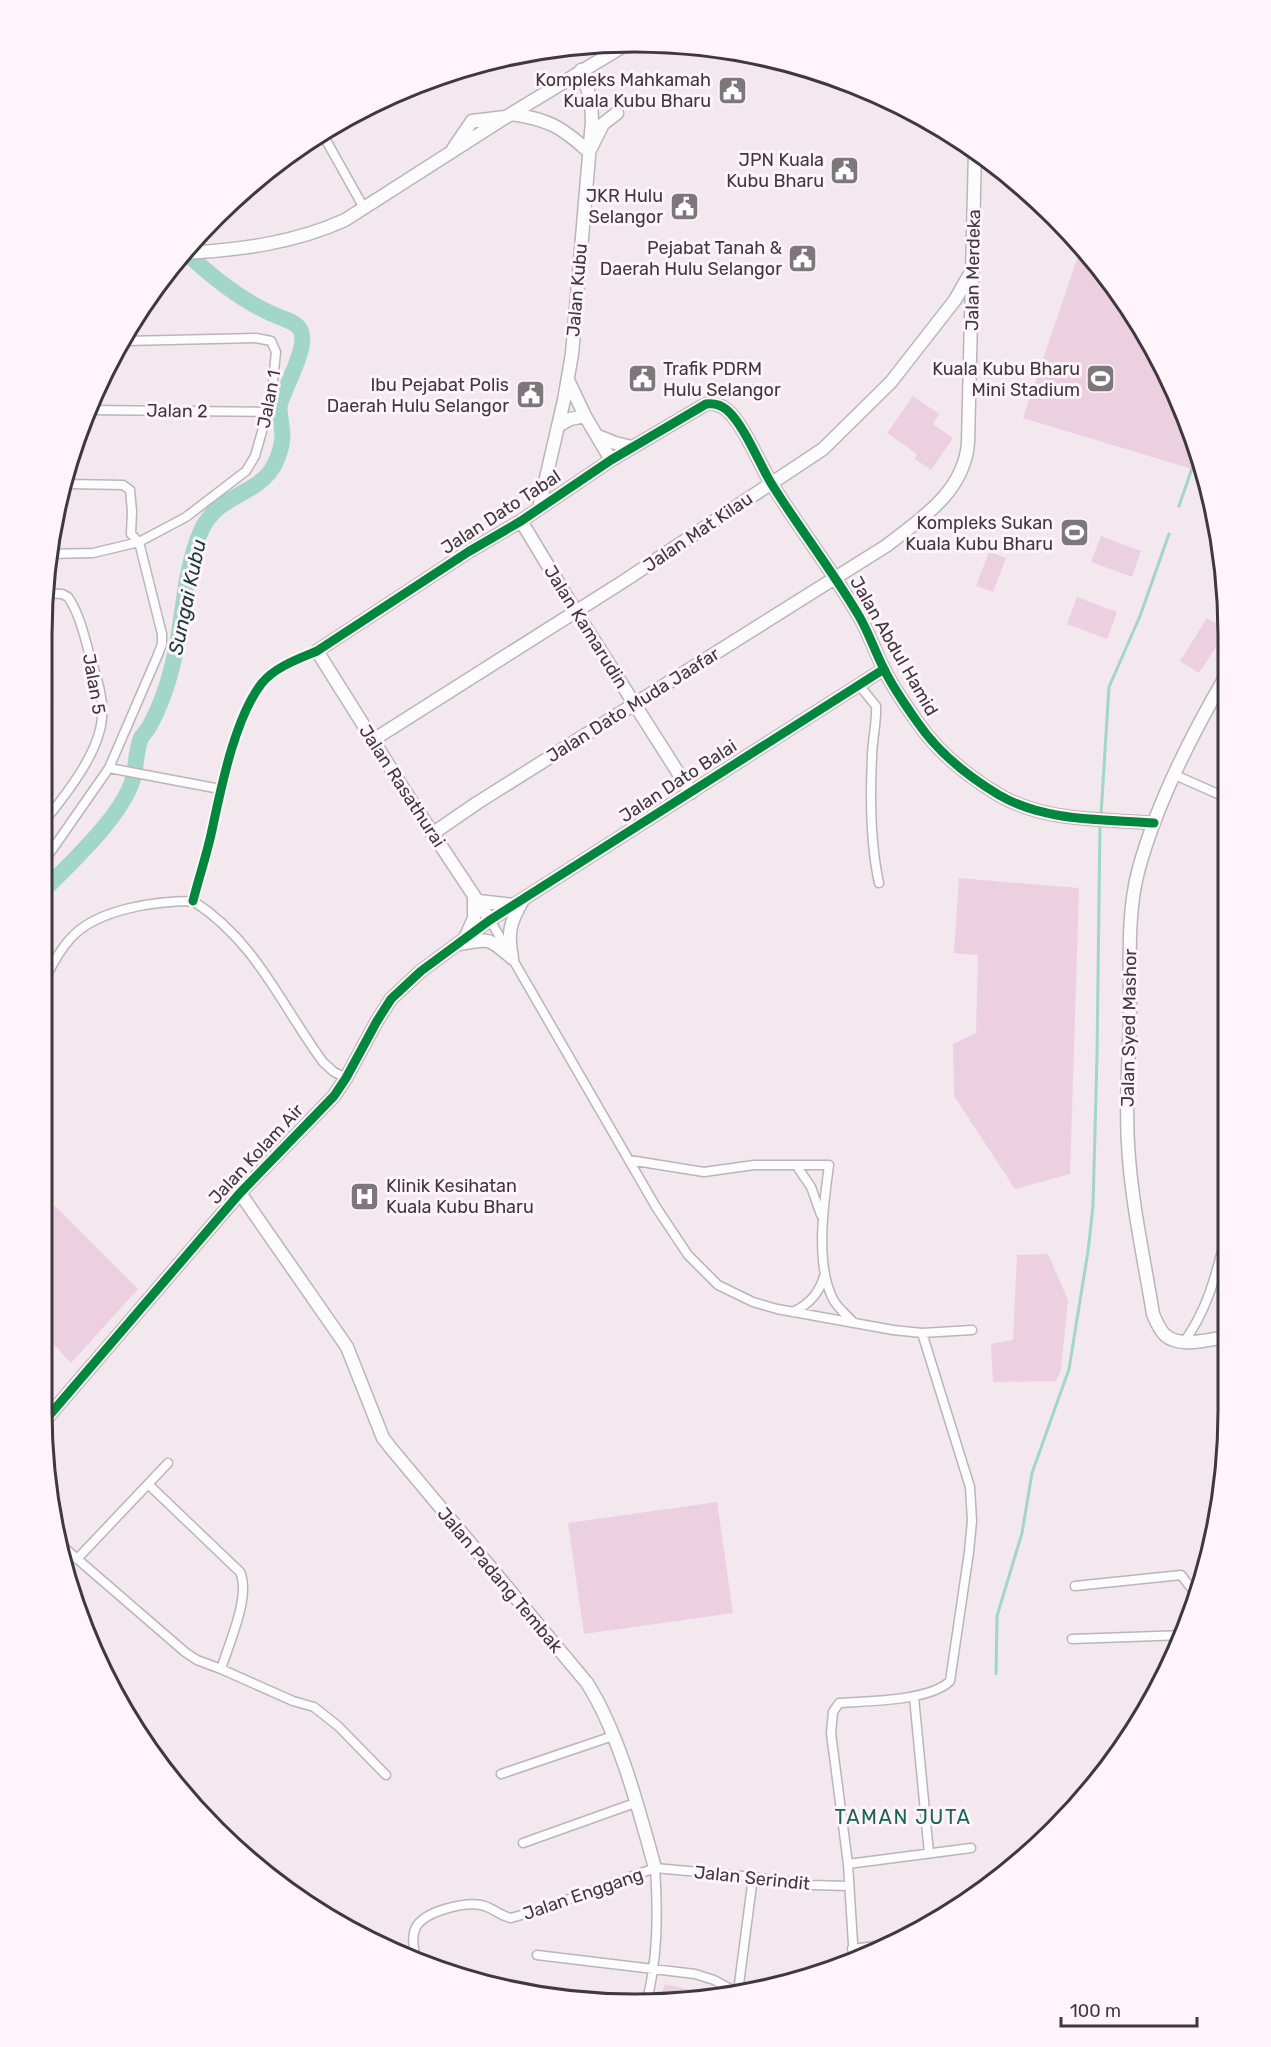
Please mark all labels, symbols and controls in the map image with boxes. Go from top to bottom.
place label: Kompleks Mahkamah Kuala Kubu Bharu [535,69,711,112]
public building icon: Kompleks Mahkamah Kuala Kubu Bharu [716,74,748,106]
place label: JPN Kuala Kubu Bharu [726,149,824,192]
public building icon: JPN Kuala Kubu Bharu [829,154,861,186]
place label: JKR Hulu Selangor [586,185,663,228]
public building icon: JKR Hulu Selangor [668,190,700,222]
street label: Jalan Merdeka [961,209,985,331]
place label: Pejabat Tanah & Daerah Hulu Selangor [600,237,783,280]
street label: Jalan Kubu [562,242,592,338]
public building icon: Pejabat Tanah & Daerah Hulu Selangor [787,242,819,274]
place label: Trafik PDRM Hulu Selangor [663,358,781,401]
place label: Kuala Kubu Bharu Mini Stadium [932,358,1080,401]
public building icon: Trafik PDRM Hulu Selangor [626,363,658,395]
sports icon: Kuala Kubu Bharu Mini Stadium [1085,363,1117,395]
street label: Jalan 1 [253,368,285,430]
place label: Ibu Pejabat Polis Daerah Hulu Selangor [327,374,509,417]
public building icon: Ibu Pejabat Polis Daerah Hulu Selangor [514,379,546,411]
street label: Jalan 2 [146,399,208,423]
street label: Jalan Dato Tabal [437,465,565,559]
street label: Jalan Mat Kilau [639,487,757,577]
place label: Kompleks Sukan Kuala Kubu Bharu [905,512,1053,555]
sports icon: Kompleks Sukan Kuala Kubu Bharu [1058,517,1090,549]
water label: Sungai Kubu [163,537,211,657]
street label: Jalan Kamarudin [539,561,633,693]
street label: Jalan Abdul Hamid [845,572,943,720]
street label: Jalan Dato Muda Jaafar [542,643,724,767]
street label: Jalan 5 [78,652,110,716]
street label: Jalan Rasathurai [354,721,450,851]
street label: Jalan Dato Balai [615,735,741,827]
street label: Jalan Syed Mashor [1117,948,1141,1107]
street label: Jalan Kolam Air [204,1099,308,1209]
place label: Klinik Kesihatan Kuala Kubu Bharu [386,1175,534,1218]
hospital icon: Klinik Kesihatan Kuala Kubu Bharu [349,1180,381,1212]
street label: Jalan Padang Tembak [433,1503,568,1658]
district label: TAMAN JUTA [835,1805,971,1829]
street label: Jalan Serindit [693,1861,811,1895]
street label: Jalan Enggang [520,1863,646,1925]
scale bar [1061,1990,1198,2028]
text: 100 m [1070,2000,1121,2022]

